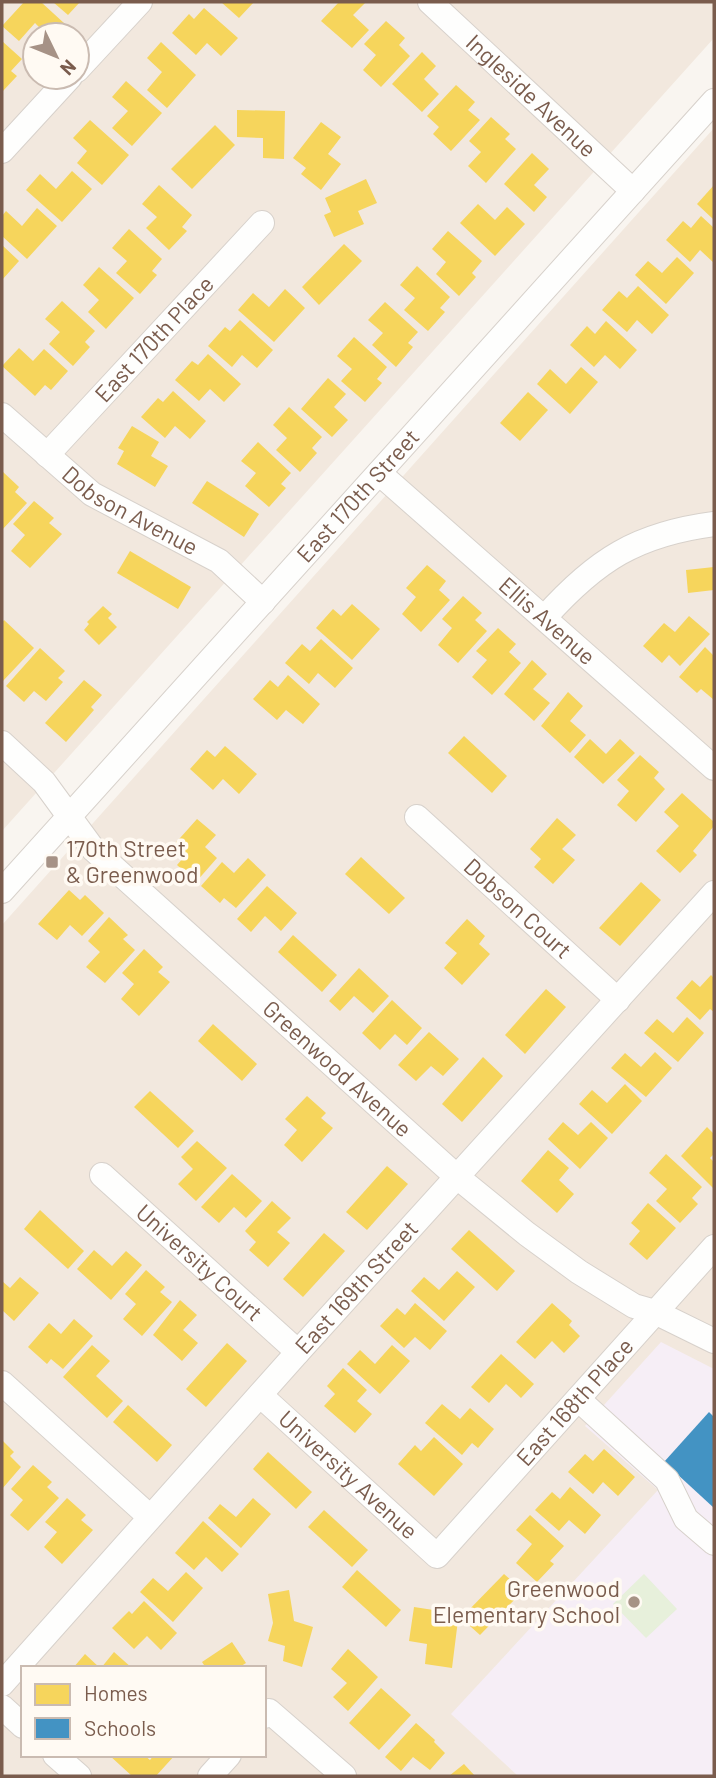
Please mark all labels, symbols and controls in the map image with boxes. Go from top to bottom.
north arrow [21,21,91,91]
street label: Ingleside Avenue [461,28,603,163]
text: N [56,55,82,80]
street label: East 170th Place [88,270,219,407]
street label: East 170th Street [290,423,425,568]
street label: Dobson Avenue [57,459,203,560]
street label: Ellis Avenue [494,570,602,670]
place label: 170th Street & Greenwood [66,834,199,888]
street label: Dobson Court [459,852,578,964]
marker: 170th Street & Greenwood [44,854,60,870]
street label: Greenwood Avenue [258,994,418,1142]
street label: University Court [131,1198,269,1326]
street label: East 169th Street [288,1214,423,1359]
street label: East 168th Place [510,1332,639,1471]
street label: University Avenue [273,1404,424,1545]
place label: Greenwood Elementary School [433,1574,620,1628]
marker: Greenwood Elementary School [626,1594,642,1610]
legend [21,1666,266,1757]
text: Homes [84,1680,148,1705]
text: Schools [84,1715,156,1740]

